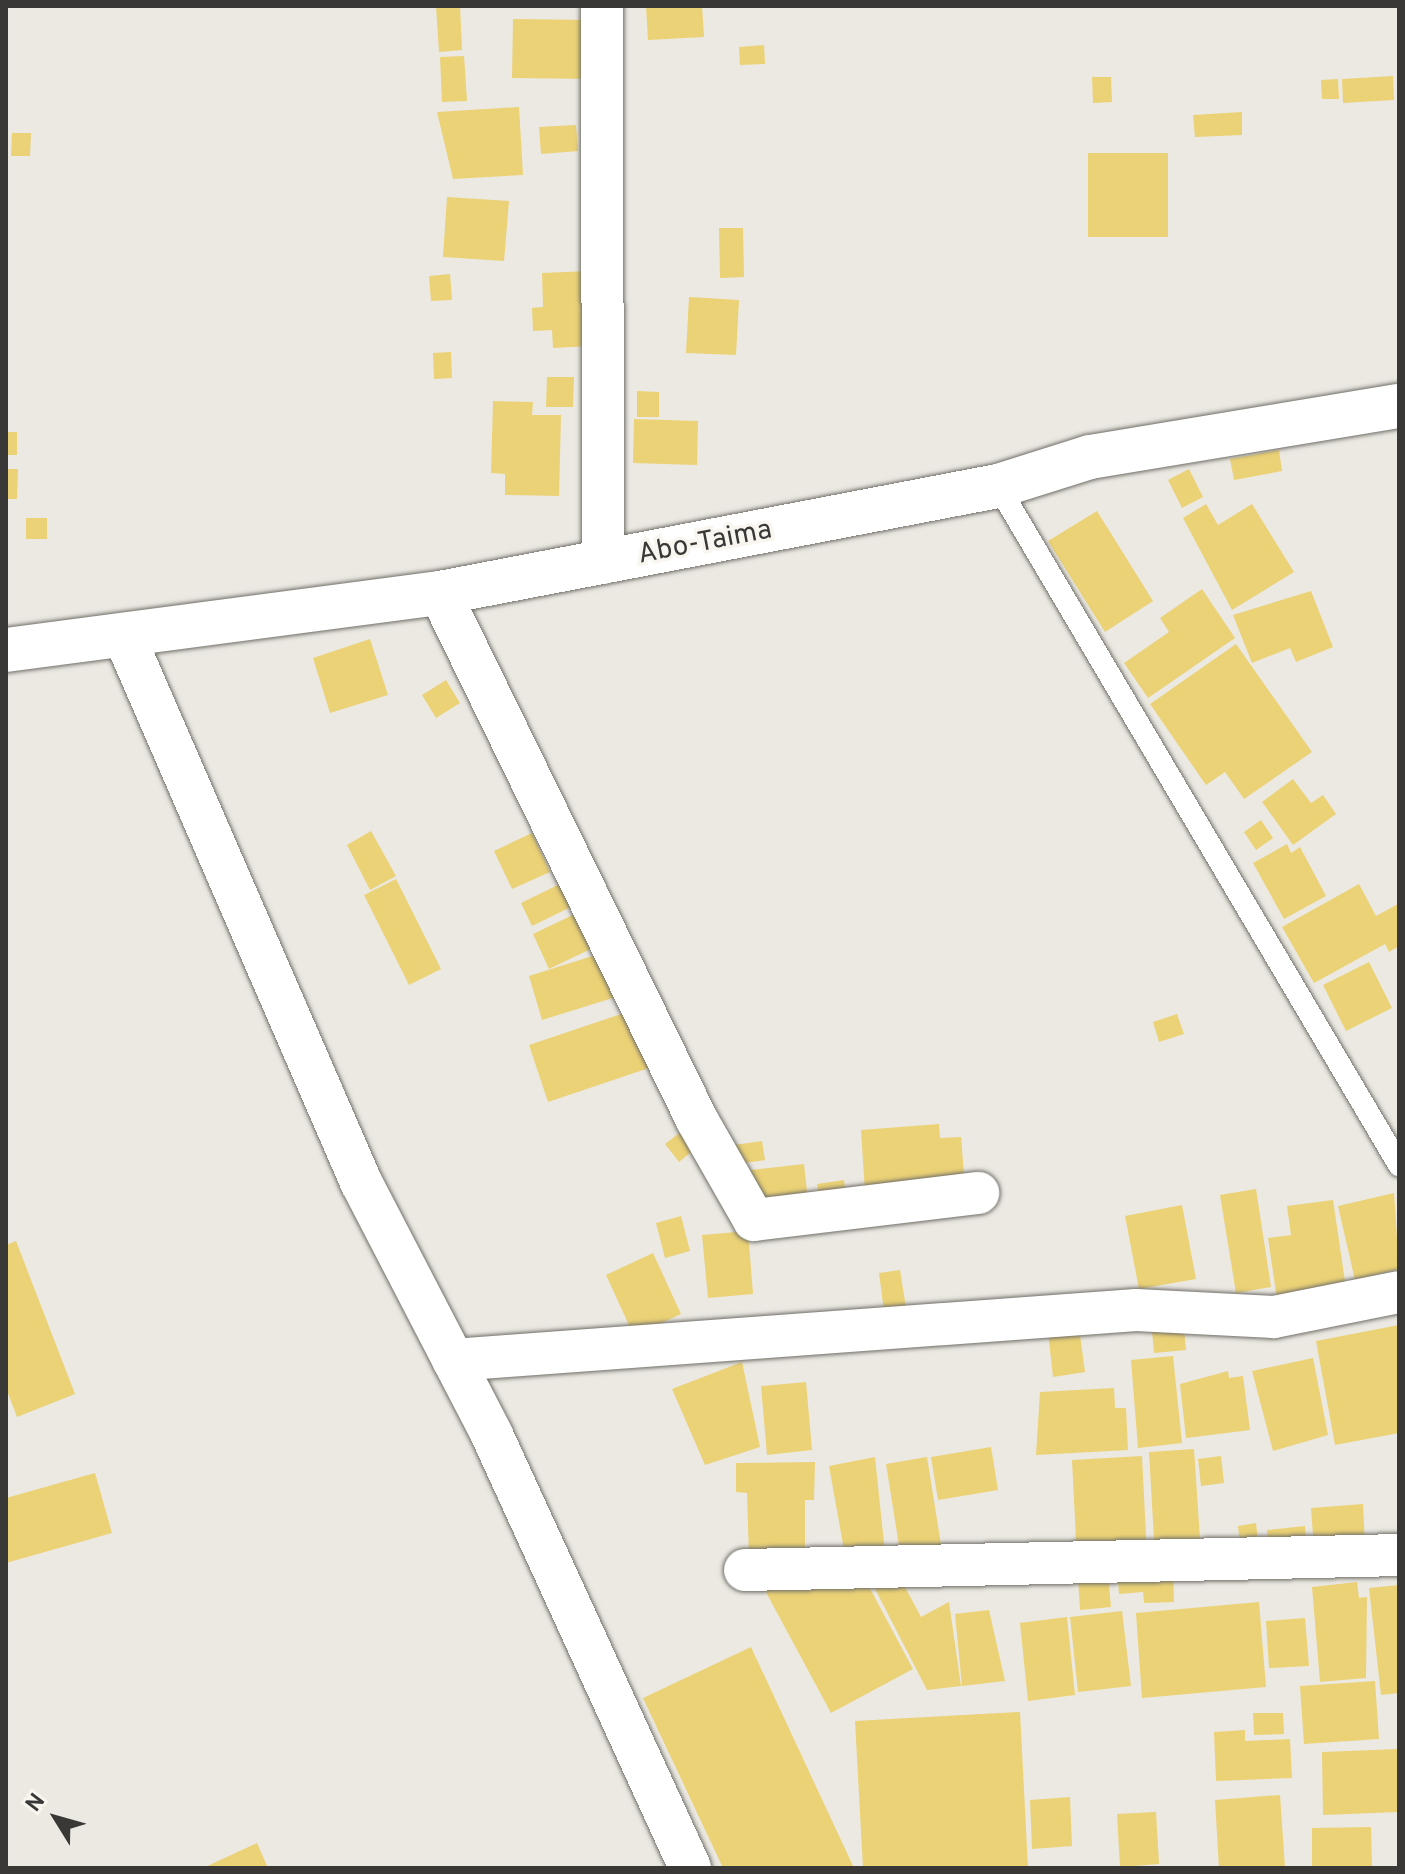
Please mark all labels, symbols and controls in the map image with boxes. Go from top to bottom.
street label: Abo-Taima [635,514,775,572]
north arrow [16,1778,96,1858]
text: N [21,1789,52,1818]

